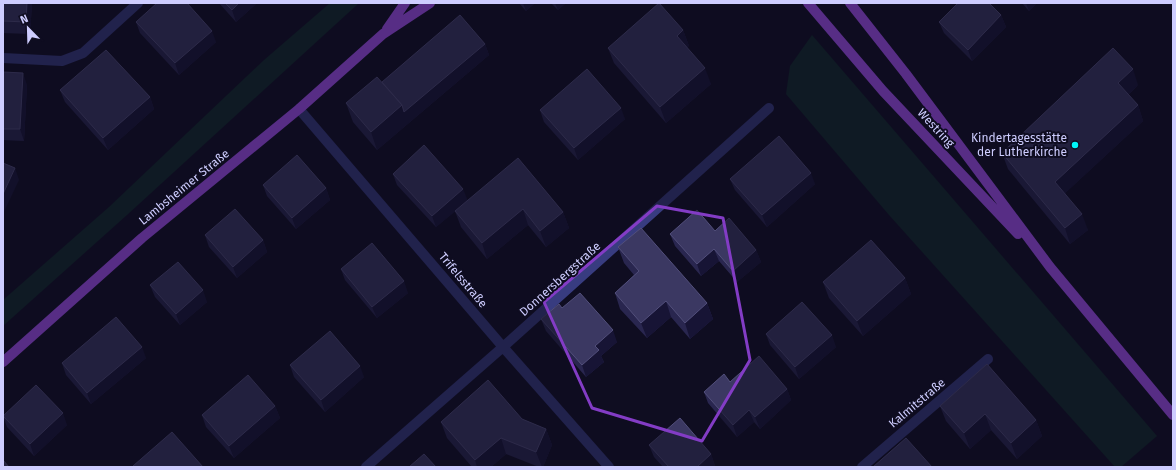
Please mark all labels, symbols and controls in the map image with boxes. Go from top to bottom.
north arrow [8,8,48,48]
text: N [18,12,30,27]
street label: Westring [915,106,958,151]
place label: Kindertagesstätte der Lutherkirche [971,131,1067,159]
marker: Kindertagesstätte der Lutherkirche [1070,140,1080,150]
street label: Lambsheimer Straße [136,146,232,228]
street label: Donnersbergstraße [517,239,603,319]
street label: Trifelsstraße [436,250,490,310]
street label: Kalmitstraße [886,375,948,431]

